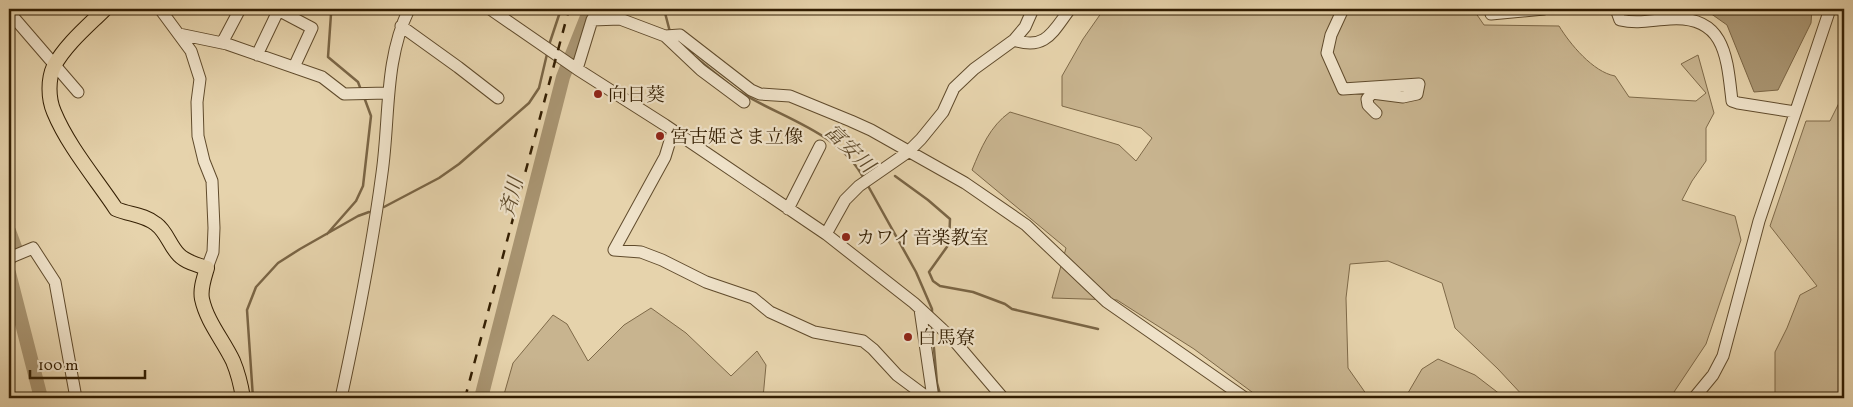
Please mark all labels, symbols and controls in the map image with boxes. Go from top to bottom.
place label: 向日葵 [608,83,665,109]
marker: 向日葵 [592,88,604,100]
water label: 富安川 [817,119,881,182]
place label: 宮古姫さま立像 [670,125,803,151]
marker: 宮古姫さま立像 [654,130,666,142]
water label: 斉川 [495,173,532,220]
place label: カワイ音楽教室 [856,226,988,252]
marker: カワイ音楽教室 [840,231,852,243]
place label: 白馬寮 [918,326,975,352]
marker: 白馬寮 [902,331,914,343]
scale bar [30,347,145,379]
text: 100 m [38,356,78,377]

